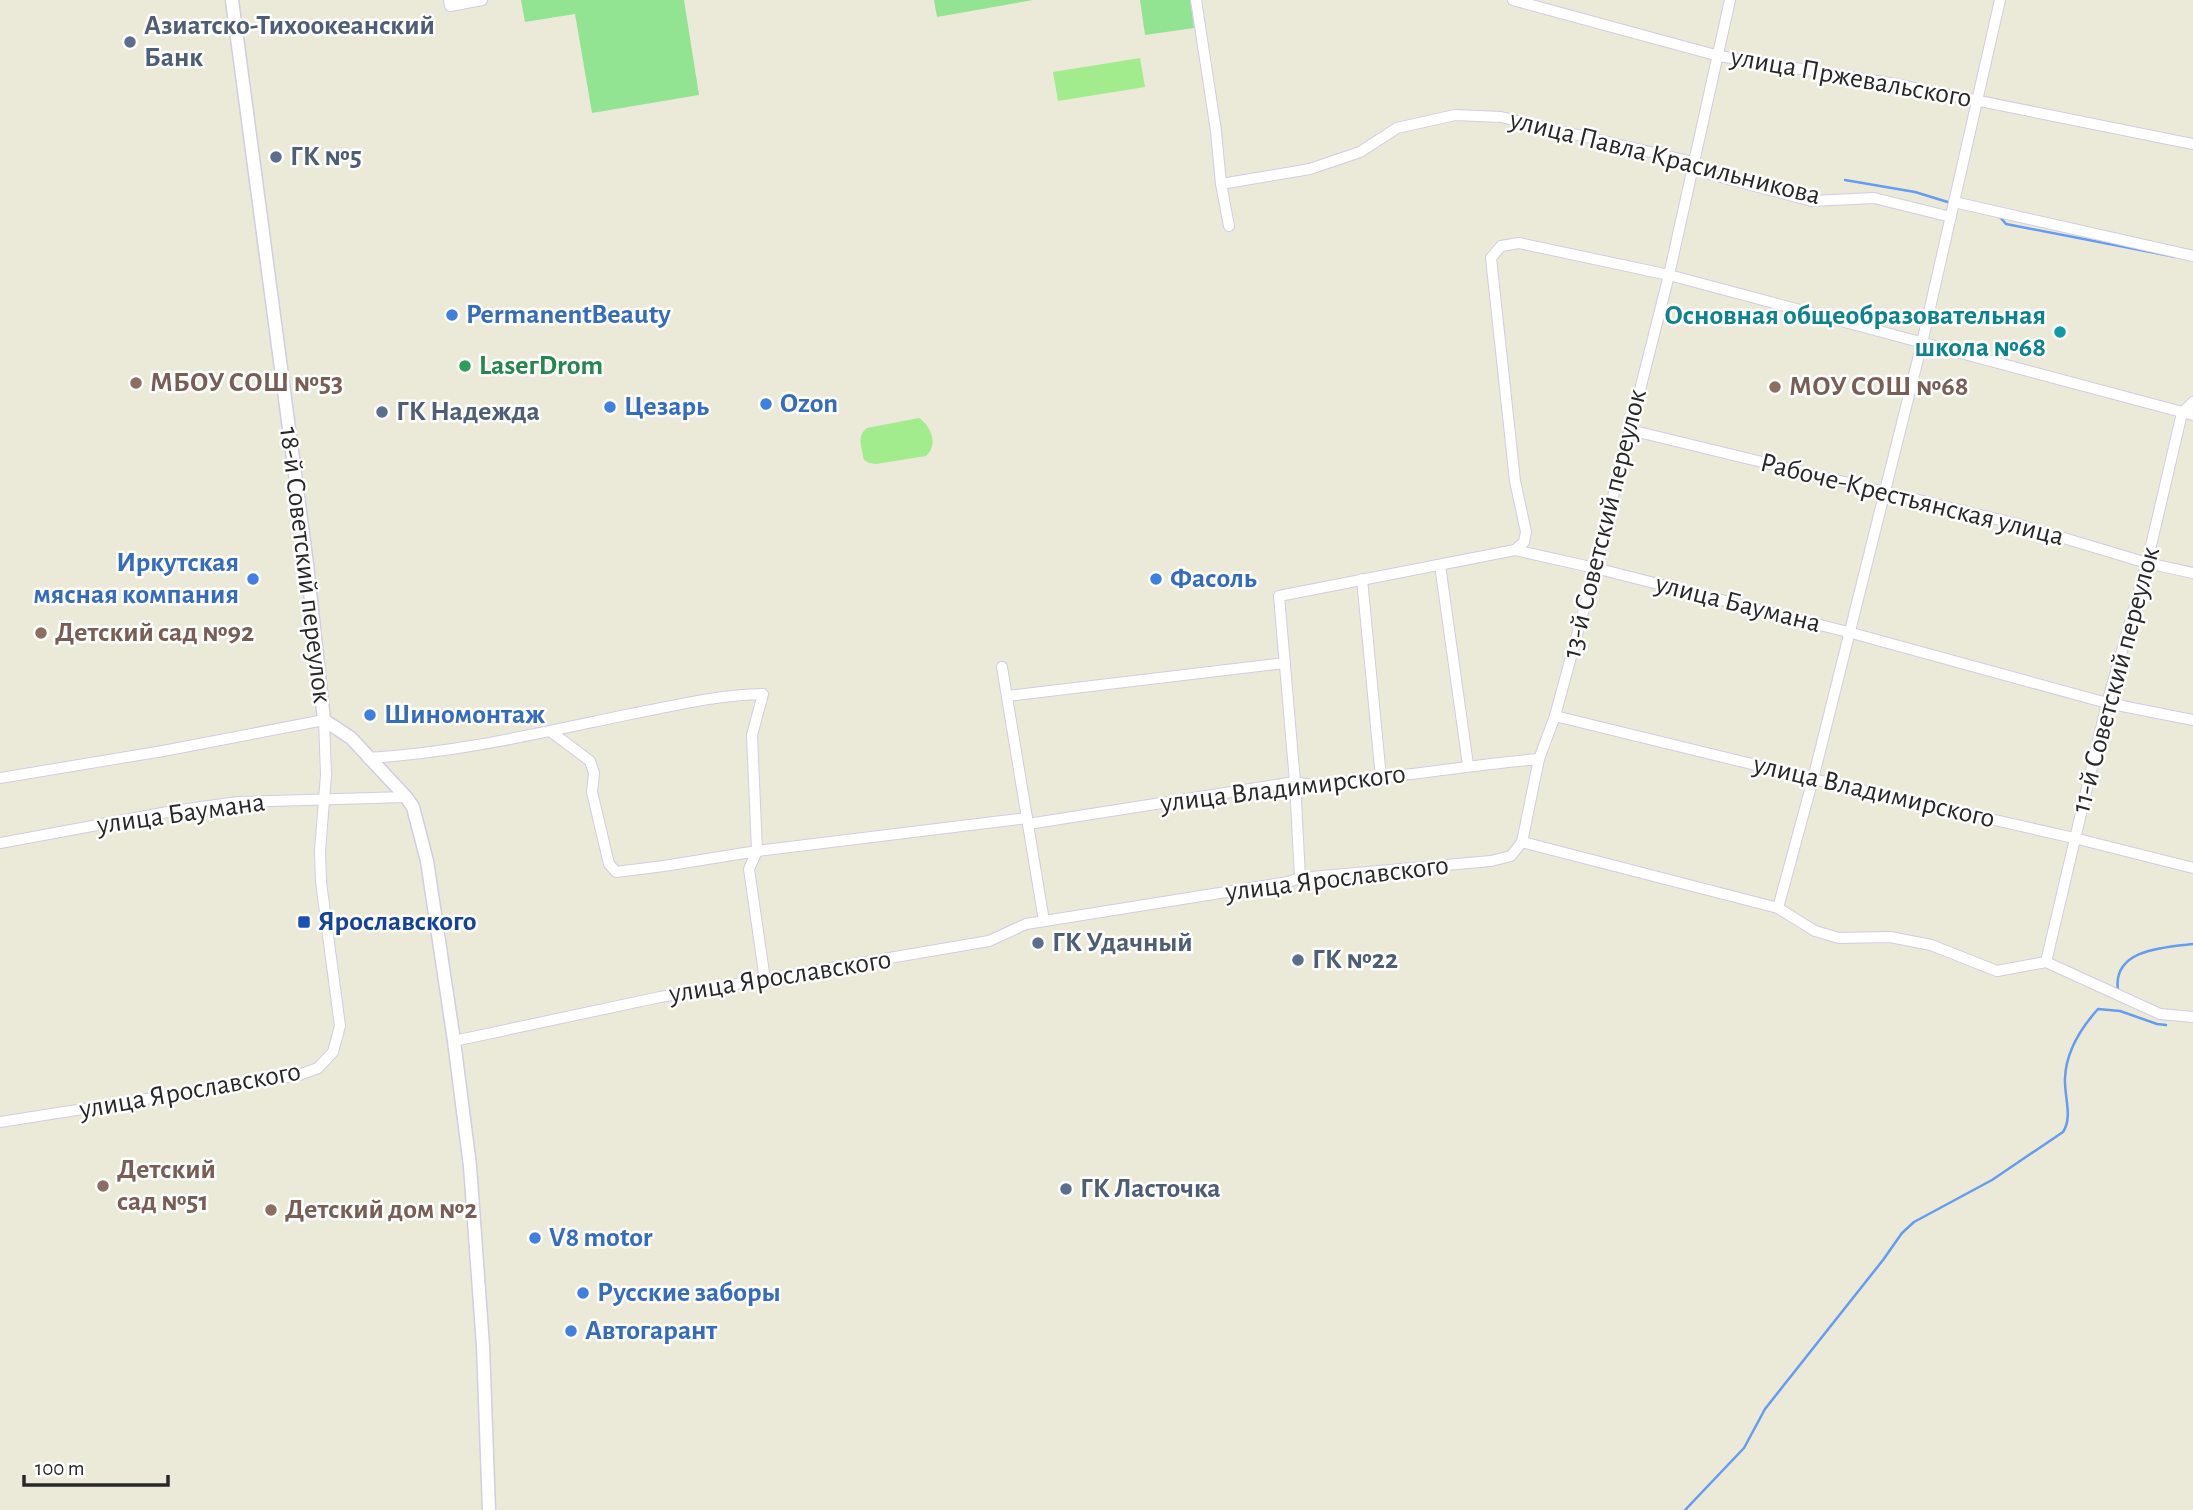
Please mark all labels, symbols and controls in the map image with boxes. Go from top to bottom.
place label: Азиатско-Тихоокеанский Банк [144,12,435,72]
marker: Азиатско-Тихоокеанский Банк [122,34,138,50]
street label: улица Пржевальского [1727,43,1974,113]
street label: улица Павла Красильникова [1506,106,1823,210]
place label: ГК №5 [290,143,362,171]
marker: ГК №5 [268,149,284,165]
place label: PermanentBeauty [466,301,671,329]
place label: Основная общеобразовательная школа №68 [1664,302,2046,362]
marker: PermanentBeauty [444,307,460,323]
marker: Основная общеобразовательная школа №68 [2052,324,2068,340]
place label: LaseгDrom [479,352,603,380]
marker: LaseгDrom [457,358,473,374]
place label: МБОУ СОШ №53 [150,369,343,397]
place label: МОУ СОШ №68 [1789,373,1969,401]
marker: МБОУ СОШ №53 [128,375,144,391]
marker: МОУ СОШ №68 [1767,379,1783,395]
street label: 13-й Советский переулок [1558,386,1652,661]
place label: Ozon [780,390,838,418]
place label: Цезарь [624,393,709,421]
marker: Ozon [758,396,774,412]
place label: ГК Надежда [396,398,540,426]
marker: Цезарь [602,399,618,415]
marker: ГК Надежда [374,404,390,420]
street label: 18-й Советский переулок [274,425,336,705]
street label: Рабоче-Крестьянская улица [1757,449,2067,551]
street label: 11-й Советский переулок [2067,544,2165,816]
place label: Иркутская мясная компания [33,549,239,609]
place label: Фасоль [1170,565,1257,593]
street label: улица Баумана [1652,570,1824,638]
marker: Иркутская мясная компания [245,571,261,587]
marker: Фасоль [1148,571,1164,587]
place label: Детский сад №92 [55,619,254,647]
marker: Детский сад №92 [33,625,49,641]
place label: Шиномонтаж [384,701,545,729]
marker: Шиномонтаж [362,707,378,723]
street label: улица Владимирского [1750,750,1997,833]
street label: улица Владимирского [1158,760,1407,818]
street label: улица Баумана [94,788,267,840]
street label: улица Ярославского [1223,851,1450,907]
place label: Ярославского [318,908,476,936]
marker: Ярославского [296,914,312,930]
place label: ГК Удачный [1052,929,1193,957]
marker: ГК Удачный [1030,935,1046,951]
street label: улица Ярославского [666,946,893,1009]
place label: ГК №22 [1312,946,1398,974]
marker: ГК №22 [1290,952,1306,968]
street label: улица Ярославского [76,1058,303,1124]
place label: Детский сад №51 [117,1156,216,1216]
place label: ГК Ласточка [1080,1175,1221,1203]
marker: Детский сад №51 [95,1178,111,1194]
marker: ГК Ласточка [1058,1181,1074,1197]
place label: Детский дом №2 [285,1196,477,1224]
marker: Детский дом №2 [263,1202,279,1218]
place label: V8 motor [549,1224,653,1252]
marker: V8 motor [527,1230,543,1246]
place label: Русские заборы [597,1279,781,1307]
marker: Русские заборы [575,1285,591,1301]
place label: Автогарант [585,1317,718,1345]
marker: Автогарант [563,1323,579,1339]
scale bar [24,1444,168,1488]
text: 100 m [35,1458,85,1479]

